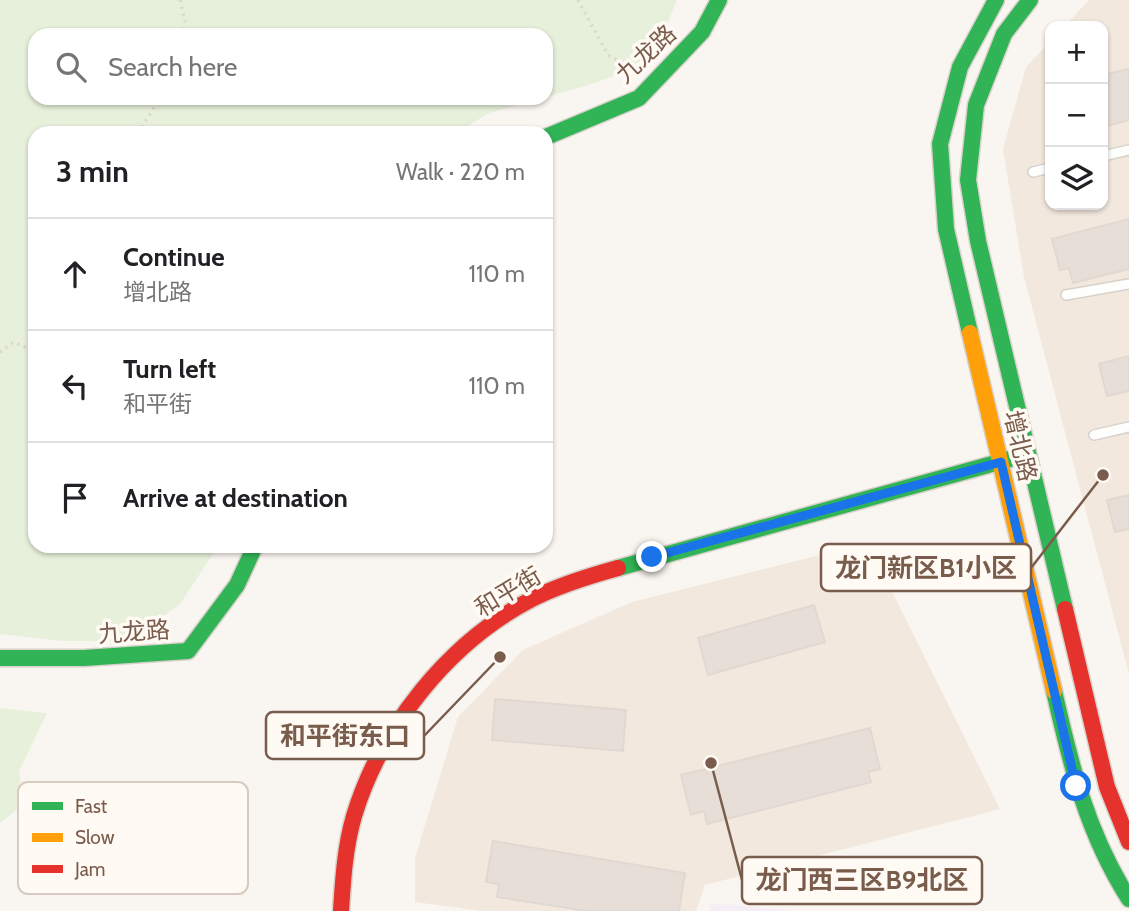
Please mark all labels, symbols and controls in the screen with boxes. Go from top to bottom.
street label: 九龙路 [609,18,682,89]
map controls [1045,21,1108,210]
button: + [1045,21,1108,84]
search box [28,28,553,105]
icon: search [52,48,90,86]
text: Search here [108,51,237,83]
button: − [1045,84,1108,147]
button: layers [1045,147,1108,210]
text: 3 min [56,153,129,190]
text: Walk · 220 m [396,158,525,186]
text: Continue [123,241,225,273]
icon: ahead [56,255,94,293]
text: 110 m [469,260,525,288]
text: 增北路 [123,278,192,306]
text: Turn left [123,353,216,385]
icon: left [56,367,94,405]
text: 110 m [469,372,525,400]
text: 和平街 [123,390,192,418]
street label: 增北路 [998,408,1043,484]
icon: arrive [56,479,94,517]
text: Arrive at destination [123,482,348,514]
route end [636,541,667,572]
callout: 龙门新区B1小区 [821,544,1031,591]
text: 龙门新区B1小区 [835,552,1017,584]
street label: 和平街 [469,561,546,623]
street label: 九龙路 [97,615,171,648]
callout: 和平街东口 [266,712,424,759]
text: 和平街东口 [280,720,410,752]
route start [1060,770,1091,801]
legend [18,782,248,894]
text: Fast [75,795,108,818]
text: Slow [75,826,115,849]
callout: 龙门西三区B9北区 [742,857,982,904]
text: Jam [74,858,105,881]
text: 龙门西三区B9北区 [756,864,968,896]

